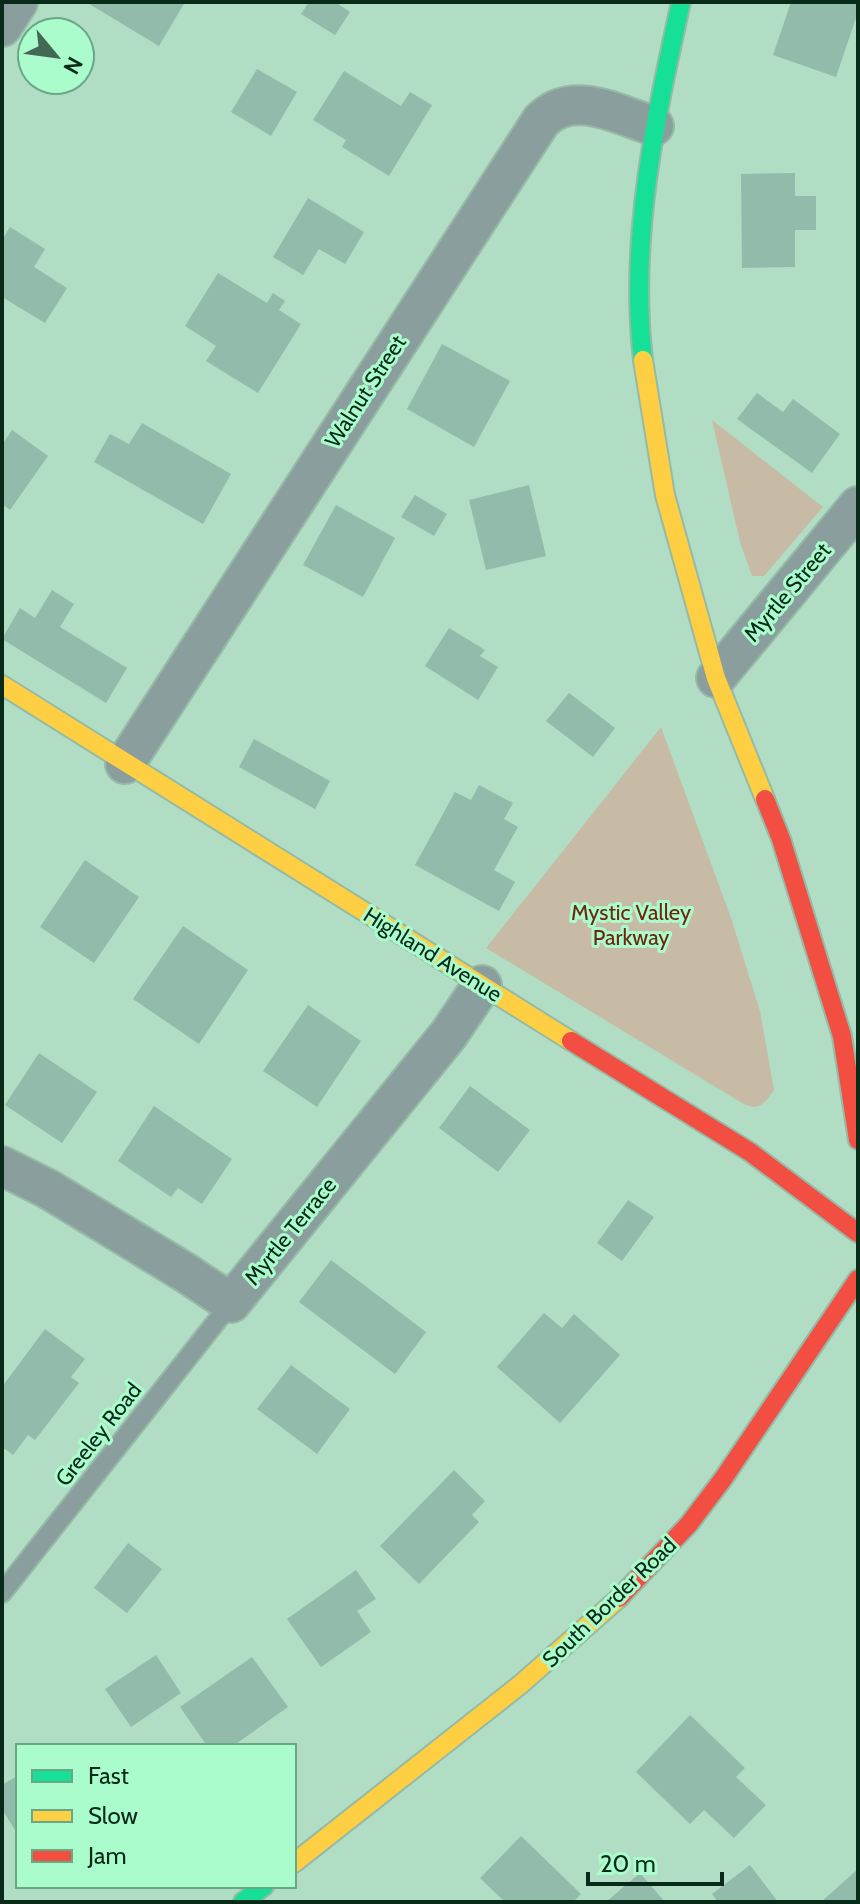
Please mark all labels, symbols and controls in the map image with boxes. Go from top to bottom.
north arrow [16,16,96,96]
text: N [57,52,89,79]
street label: Walnut Street [319,330,412,452]
street label: Myrtle Street [738,537,837,647]
park label: Mystic Valley Parkway [571,899,691,951]
street label: Highland Avenue [359,901,507,1008]
street label: Myrtle Terrace [239,1172,342,1291]
street label: Greeley Road [50,1377,147,1491]
street label: South Border Road [537,1532,682,1673]
legend [16,1744,296,1888]
text: Fast [88,1761,129,1790]
text: Slow [88,1801,138,1830]
scale bar [588,1836,722,1886]
text: Jam [87,1841,126,1870]
text: 20 m [600,1849,656,1878]

